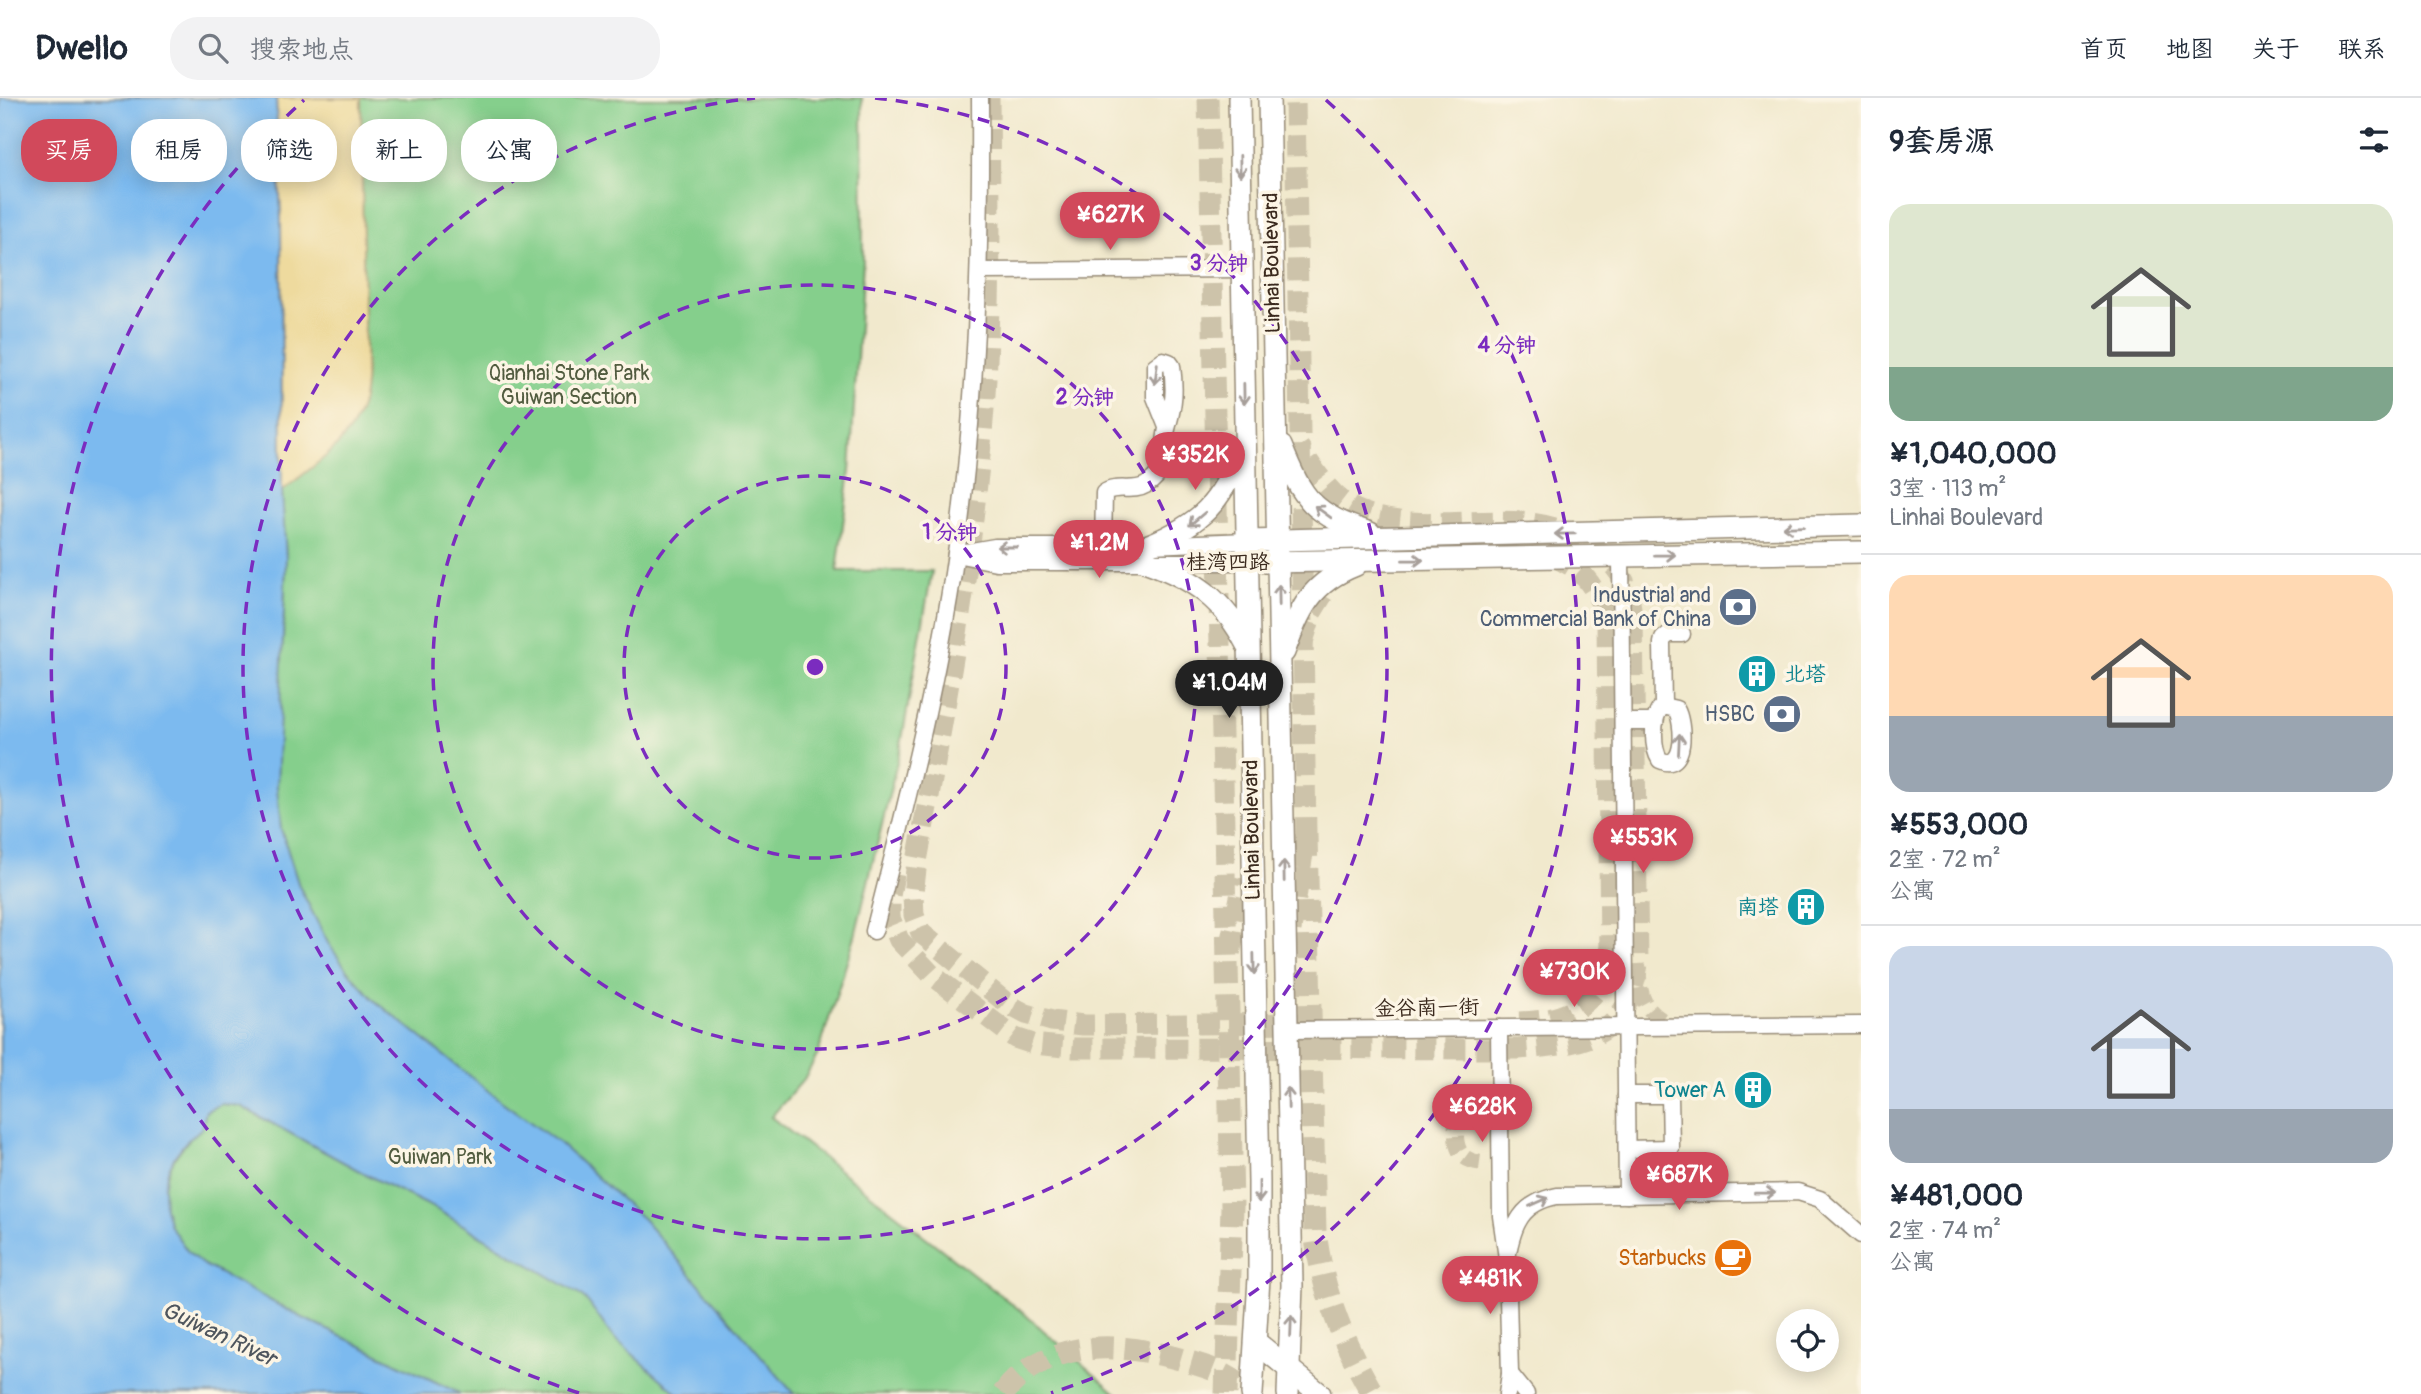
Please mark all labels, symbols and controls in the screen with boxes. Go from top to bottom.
search box [170,17,660,80]
text: Dwello [35,28,128,69]
icon: search [194,29,232,67]
text: 搜索地点 [250,34,354,66]
text: 首页 [2080,35,2128,64]
text: 地图 [2166,35,2214,64]
text: 关于 [2252,35,2300,64]
text: 联系 [2338,35,2386,64]
chip: 买房 [21,119,117,182]
chip: 租房 [131,119,227,182]
chip: 筛选 [241,119,337,182]
chip: 新上 [351,119,447,182]
chip: 公寓 [461,119,557,182]
icon: filters [2355,121,2393,159]
text: 9套房源 [1889,123,1994,160]
one-way arrow [1234,154,1247,177]
pin: ¥627K [1061,192,1159,252]
street label: Linhai Boulevard [1257,192,1287,334]
text: ¥627K [1076,200,1144,229]
icon: home [2078,249,2204,375]
text: 3 分钟 [1190,250,1248,277]
text: 4 分钟 [1478,332,1536,359]
park label: Qianhai Stone Park Guiwan Section [489,360,650,411]
one-way arrow [1149,362,1162,385]
one-way arrow [1237,382,1251,405]
text: 2 分钟 [1056,384,1114,411]
pin: ¥352K [1146,432,1244,492]
text: ¥1,040,000 [1889,435,2057,472]
text: ¥352K [1161,440,1229,469]
text: 3室 · 113 m² [1889,474,2006,503]
text: Linhai Boulevard [1889,503,2043,532]
one-way arrow [1314,505,1333,519]
one-way arrow [1188,511,1206,527]
text: 1 分钟 [923,519,977,546]
pin: ¥1.2M [1050,520,1148,580]
one-way arrow [1782,520,1805,533]
one-way arrow [1554,527,1577,540]
text: ¥1.2M [1069,528,1129,557]
one-way arrow [996,540,1019,554]
one-way arrow [1654,548,1677,562]
street label: 桂湾四路 [1186,549,1270,576]
one-way arrow [1402,553,1425,566]
place label: Industrial and Commercial Bank of China [1480,582,1711,633]
one-way arrow [1272,583,1285,606]
bank icon: Industrial and Commercial Bank of China [1717,586,1759,628]
icon: home [2078,620,2204,746]
building icon: 北塔 [1736,653,1778,695]
centre of rings [803,655,827,679]
pin: ¥1.04M [1172,660,1286,720]
place label: 北塔 [1784,661,1826,688]
text: ¥1.04M [1191,668,1267,697]
bank icon: HSBC [1761,693,1803,735]
place label: HSBC [1705,701,1755,728]
one-way arrow [1673,733,1686,756]
street label: Linhai Boulevard [1237,759,1267,901]
text: ¥553,000 [1889,806,2028,843]
pin: ¥553K [1594,816,1692,875]
text: ¥553K [1609,823,1677,852]
text: 2室 · 72 m² [1889,845,2001,874]
one-way arrow [1277,860,1291,883]
text: 公寓 [1889,876,1935,905]
building icon: 南塔 [1785,886,1827,928]
place label: 南塔 [1737,894,1779,921]
pin: ¥730K [1525,950,1623,1009]
one-way arrow [1247,952,1261,975]
text: ¥730K [1539,957,1609,986]
icon: home [2078,991,2204,1117]
street label: 金谷南一街 [1374,994,1480,1022]
building icon: Tower A [1732,1069,1774,1111]
place label: Tower A [1654,1077,1726,1104]
pin: ¥628K [1433,1084,1531,1144]
one-way arrow [1282,1087,1295,1110]
text: ¥628K [1448,1092,1516,1121]
park label: Guiwan Park [388,1144,493,1171]
pin: ¥687K [1630,1152,1728,1212]
text: ¥687K [1646,1160,1712,1189]
text: ¥481,000 [1889,1177,2023,1214]
one-way arrow [1252,1180,1266,1203]
one-way arrow [1754,1186,1777,1200]
one-way arrow [1528,1195,1549,1208]
text: 2室 · 74 m² [1889,1216,2001,1245]
cafe icon: Starbucks [1712,1237,1754,1279]
place label: Starbucks [1618,1245,1707,1272]
text: 公寓 [1889,1247,1935,1276]
pin: ¥481K [1441,1256,1539,1316]
text: ¥481K [1458,1264,1522,1293]
water label: Guiwan River [157,1295,283,1374]
map controls [1776,1309,1839,1372]
button: locate [1776,1309,1839,1372]
one-way arrow [1285,1315,1298,1338]

